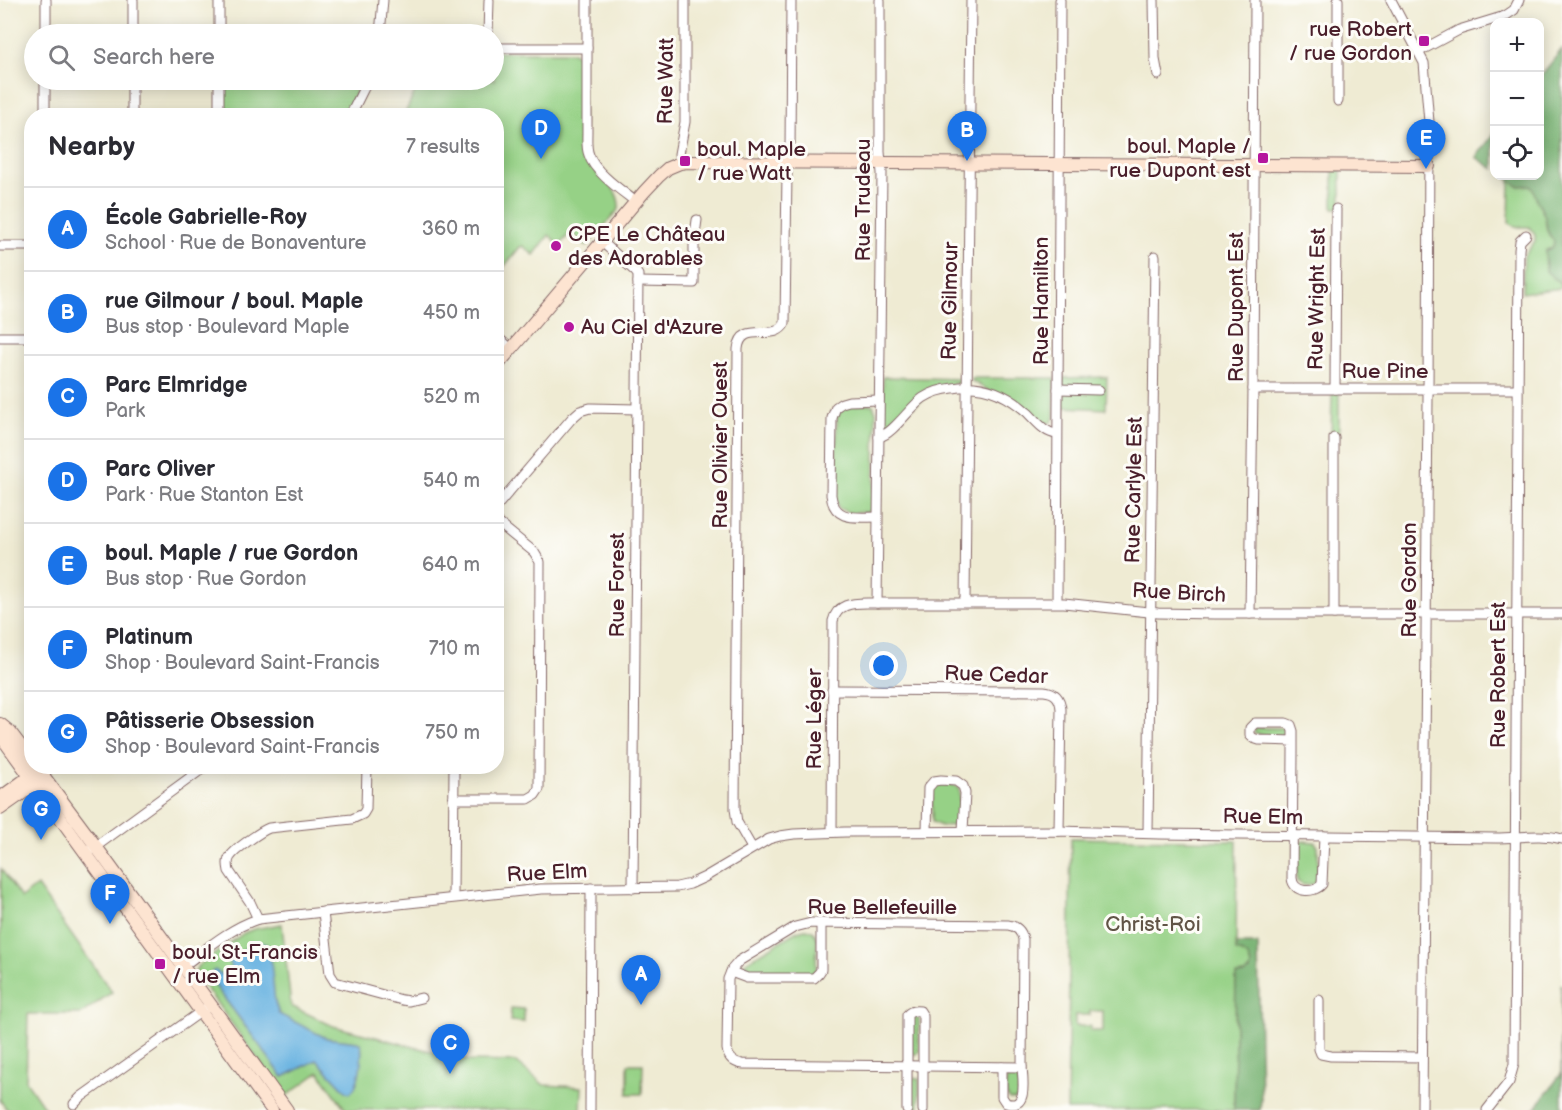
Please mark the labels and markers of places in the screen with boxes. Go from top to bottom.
place label: rue Robert / rue Gordon [1289,17,1413,66]
marker: rue Robert / rue Gordon [1417,34,1431,48]
pin: D [522,110,560,159]
pin: B [948,112,986,161]
pin: E [1406,120,1446,169]
place label: boul. Maple / rue Dupont est [1109,134,1252,183]
place label: boul. Maple / rue Watt [697,137,806,186]
marker: boul. Maple / rue Dupont est [1256,151,1270,165]
marker: boul. Maple / rue Watt [678,154,692,168]
place label: CPE Le Château des Adorables [568,222,726,271]
marker: CPE Le Château des Adorables [549,239,563,253]
place label: Au Ciel d'Azure [581,315,723,340]
marker: Au Ciel d'Azure [562,320,576,334]
pin: G [22,790,60,840]
pin: F [90,874,130,924]
place label: boul. St-Francis / rue Elm [172,940,318,989]
pin: A [622,956,660,1005]
marker: boul. St-Francis / rue Elm [153,957,167,971]
pin: C [430,1024,470,1074]

